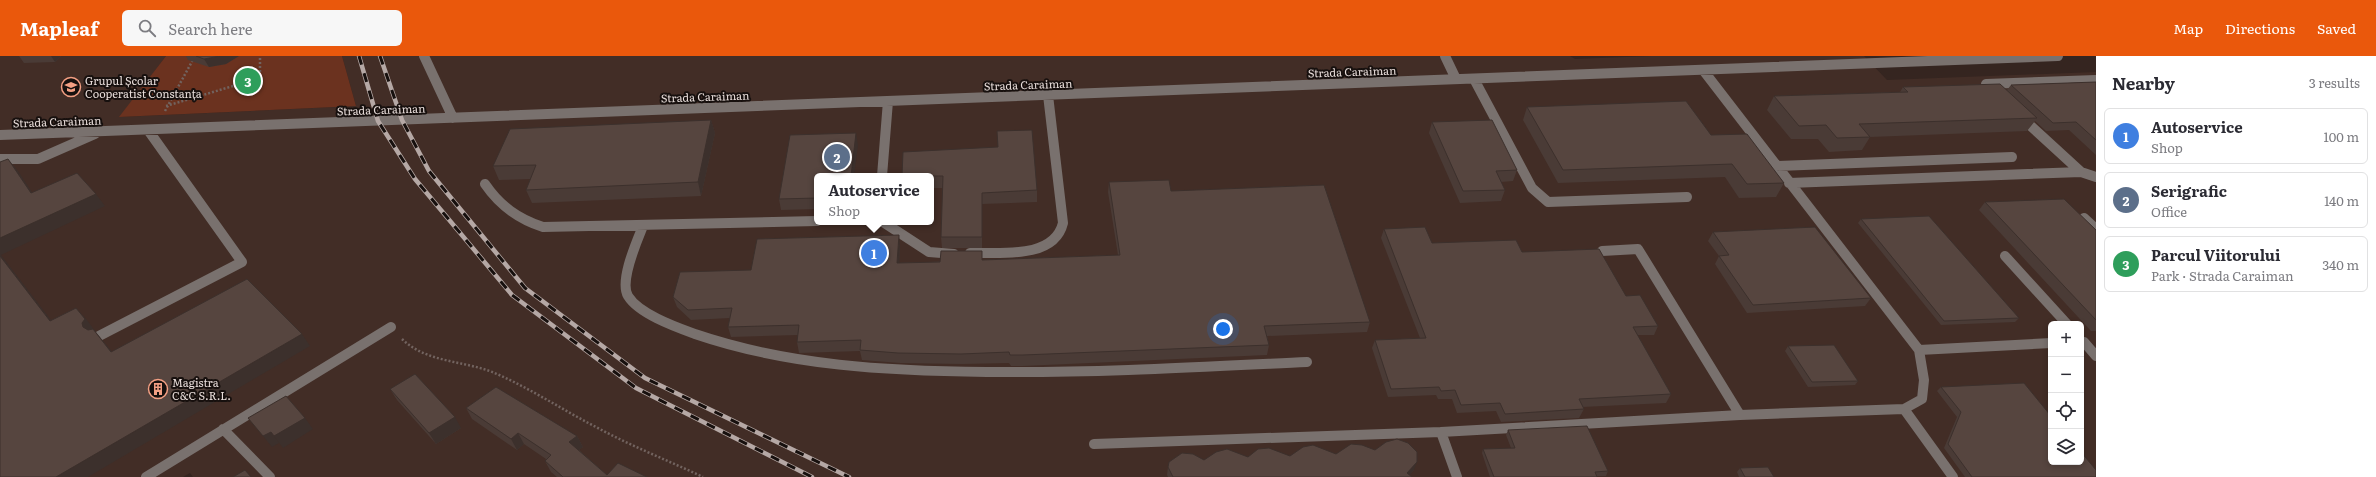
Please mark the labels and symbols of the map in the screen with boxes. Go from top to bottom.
street label: Strada Caraiman [1307,61,1397,81]
pin: 3 [235,66,261,96]
place label: Grupul Școlar Cooperatist Constanța [85,72,202,101]
street label: Strada Caraiman [983,74,1073,94]
school or university icon: Grupul Școlar Cooperatist Constanța [60,76,82,98]
street label: Strada Caraiman [660,86,750,106]
street label: Strada Caraiman [336,99,426,119]
street label: Strada Caraiman [12,111,102,131]
pin: 2 [824,142,850,172]
pin: 1 [861,238,887,268]
your location [1213,319,1233,339]
place label: Magistra C&C S.R.L. [172,374,231,403]
building icon: Magistra C&C S.R.L. [147,378,169,400]

